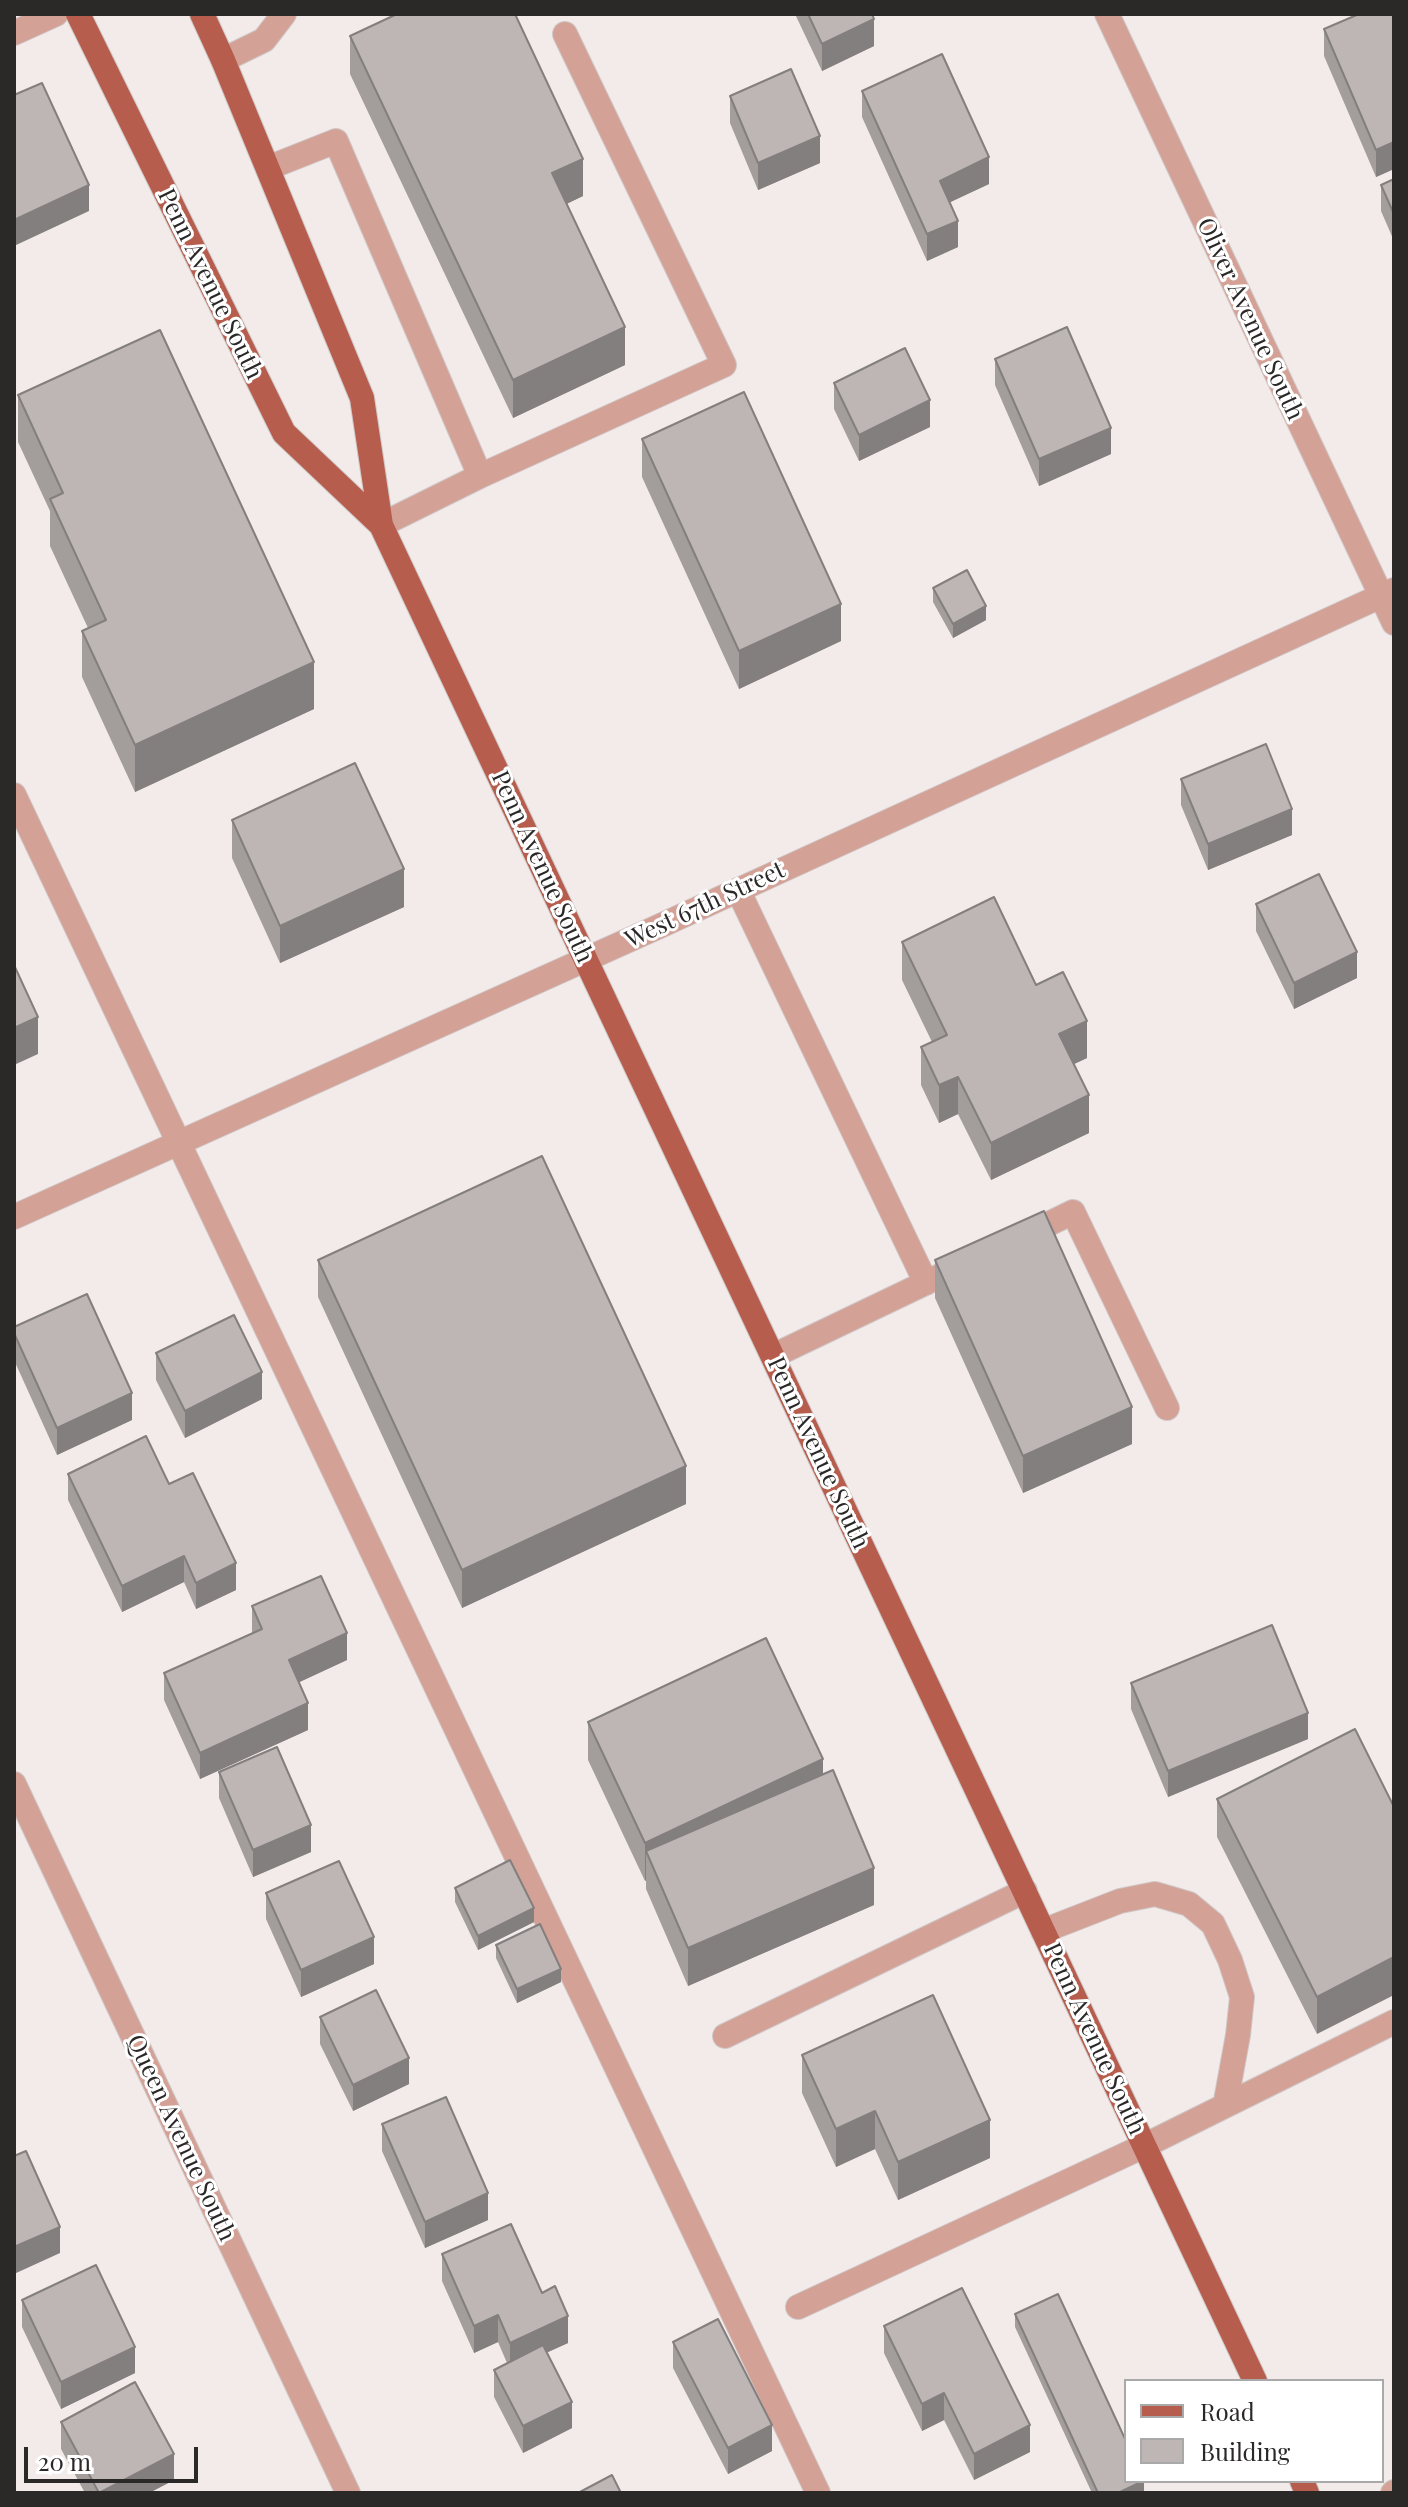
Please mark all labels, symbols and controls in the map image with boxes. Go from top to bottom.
street label: Penn Avenue South [151,184,269,384]
street label: Oliver Avenue South [1191,213,1309,425]
street label: Penn Avenue South [485,766,599,968]
street label: West 67th Street [621,855,789,955]
street label: Penn Avenue South [761,1352,875,1554]
street label: Penn Avenue South [1037,1938,1151,2140]
street label: Queen Avenue South [121,2030,241,2246]
legend [1124,2379,1384,2483]
text: Road [1200,2395,1255,2427]
scale bar [28,2431,202,2481]
text: Building [1200,2435,1290,2467]
text: 20 m [38,2445,91,2477]

